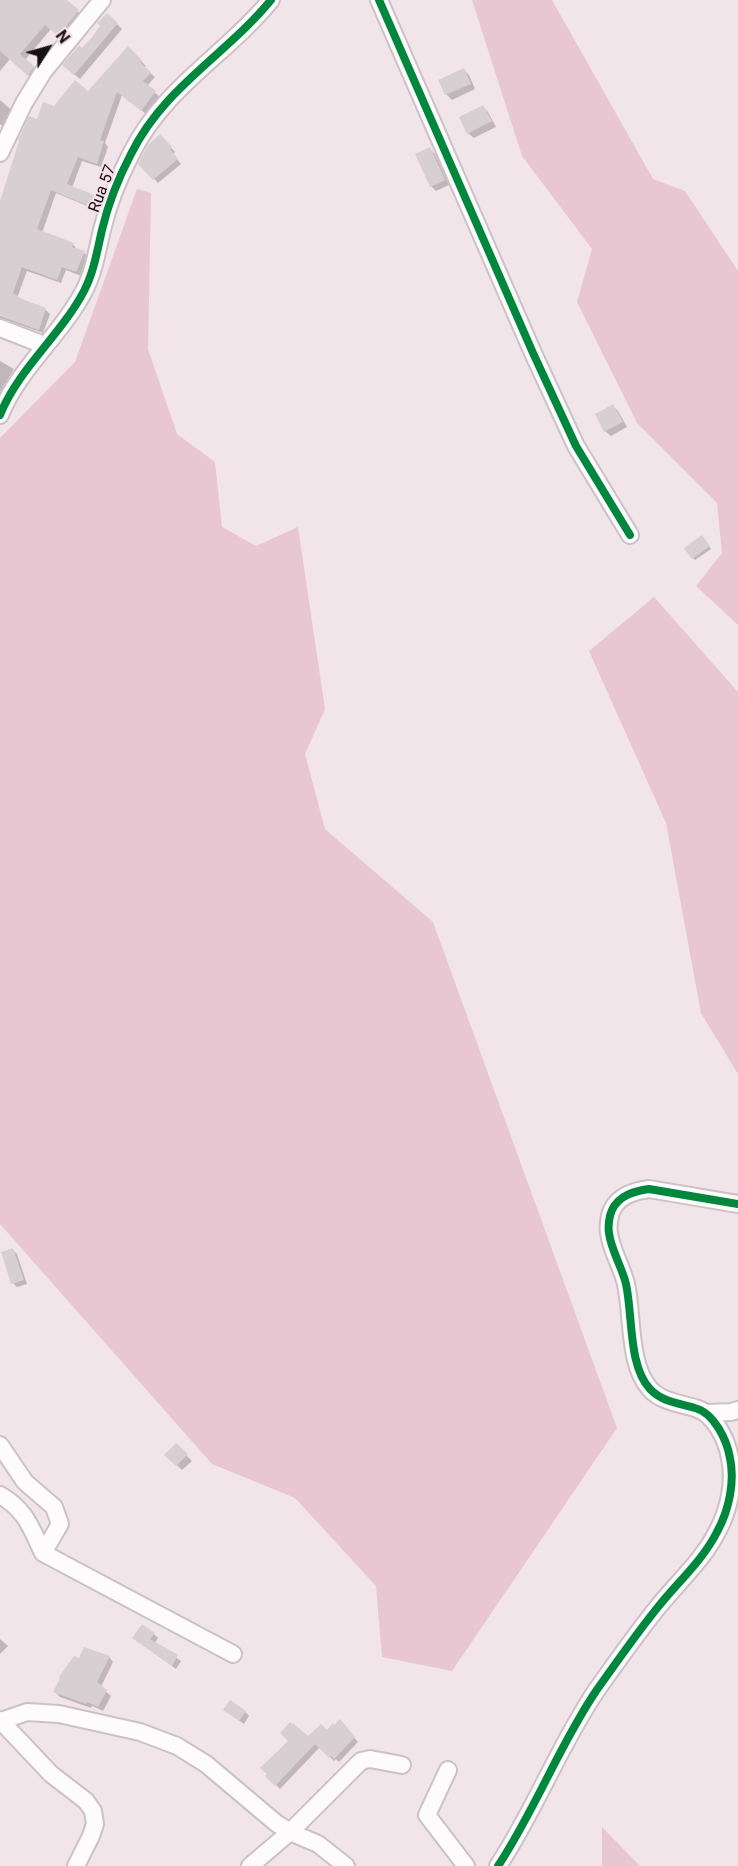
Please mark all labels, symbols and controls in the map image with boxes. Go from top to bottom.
north arrow [18,18,78,78]
text: N [52,27,74,47]
street label: Rua 57 [85,163,121,215]

